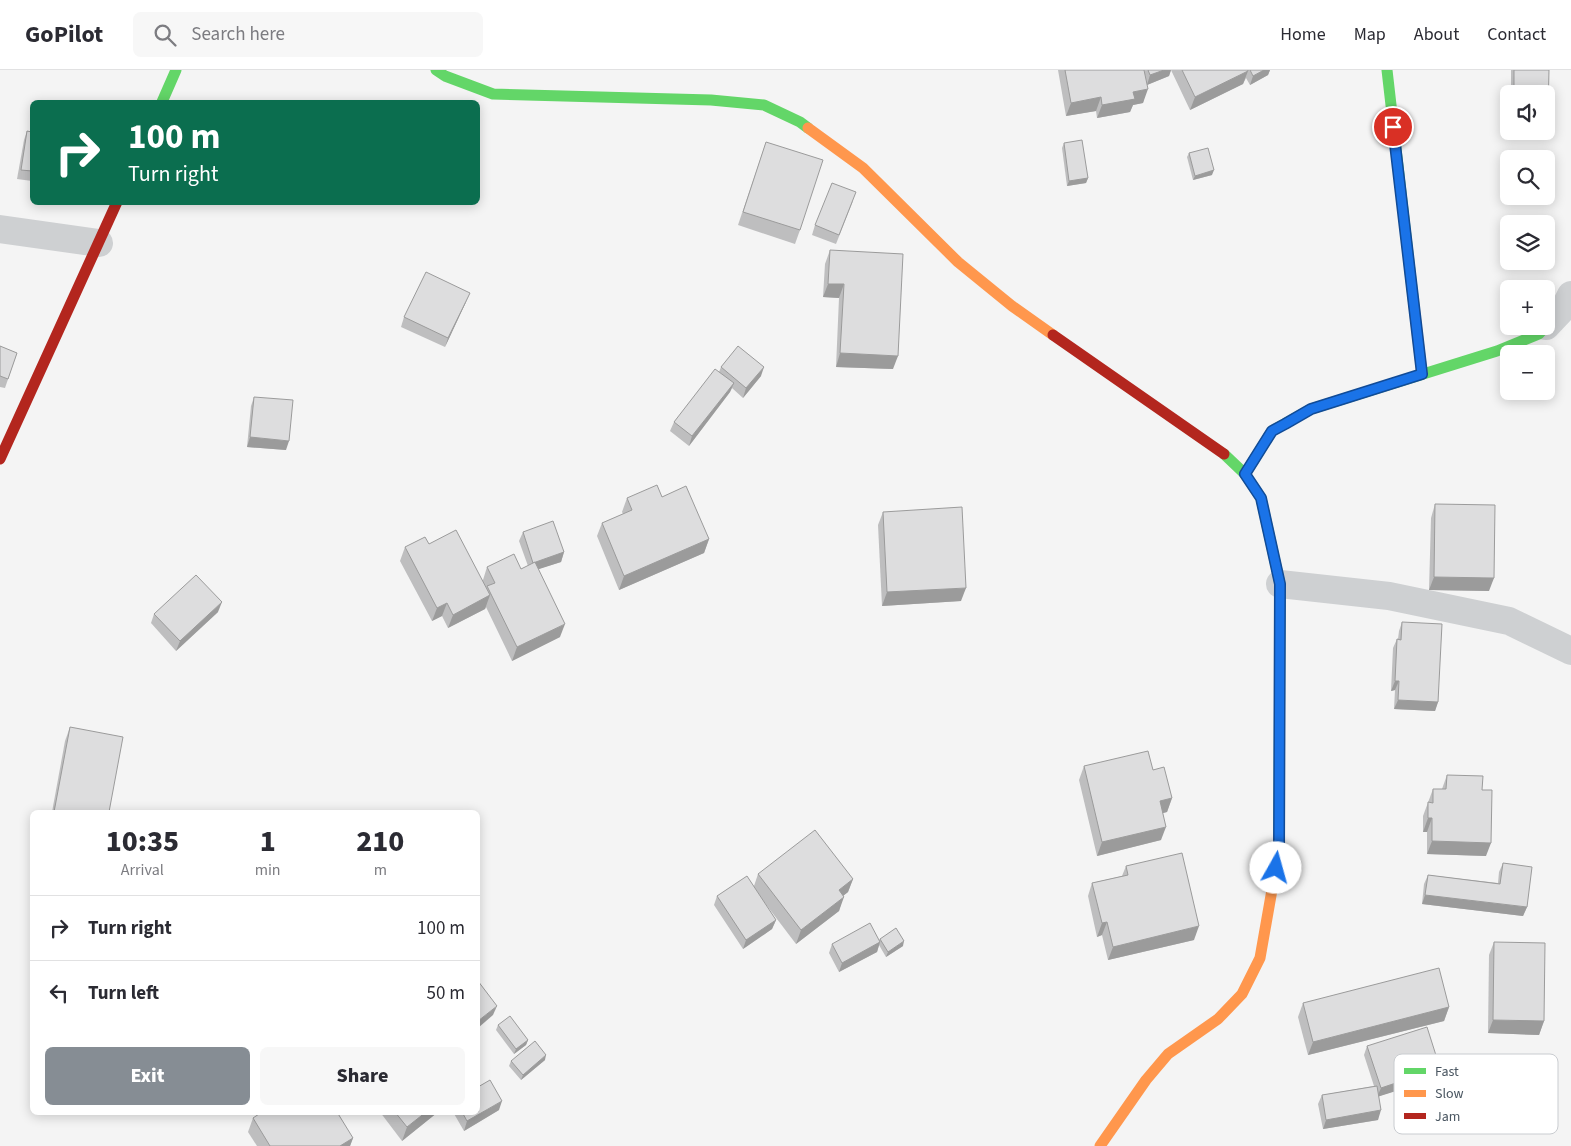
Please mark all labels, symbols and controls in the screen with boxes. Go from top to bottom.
search box [133,12,483,57]
text: GoPilot [25,17,103,52]
icon: search [151,21,179,49]
text: Search here [191,21,285,48]
text: Home [1280,22,1326,47]
text: Map [1354,22,1386,47]
text: About [1414,22,1459,47]
text: Contact [1487,22,1546,47]
map controls [1500,85,1555,400]
button: sound [1500,85,1555,140]
pin [1372,106,1414,148]
text: 100 m [128,112,220,162]
icon: arrive [1379,113,1407,141]
icon: right [45,120,110,185]
button: search [1500,150,1555,205]
text: Turn right [128,158,218,190]
button: layers [1500,215,1555,270]
button: + [1500,280,1555,335]
button: − [1500,345,1555,400]
text: 10:35 [106,820,179,863]
text: 1 [260,820,276,863]
text: 210 [356,820,404,863]
position arrow [1249,841,1301,893]
text: Arrival [121,859,164,881]
text: min [255,859,281,881]
text: m [374,859,387,881]
icon: right [45,914,73,942]
text: Turn right [88,915,172,942]
text: 100 m [417,915,465,942]
icon: left [45,979,73,1007]
text: Turn left [88,980,159,1007]
text: 50 m [427,980,465,1007]
button: Exit [45,1047,250,1105]
button: Share [260,1047,465,1105]
legend [1394,1054,1558,1134]
text: Fast [1435,1062,1459,1082]
text: Slow [1435,1084,1464,1104]
text: Jam [1435,1107,1460,1127]

